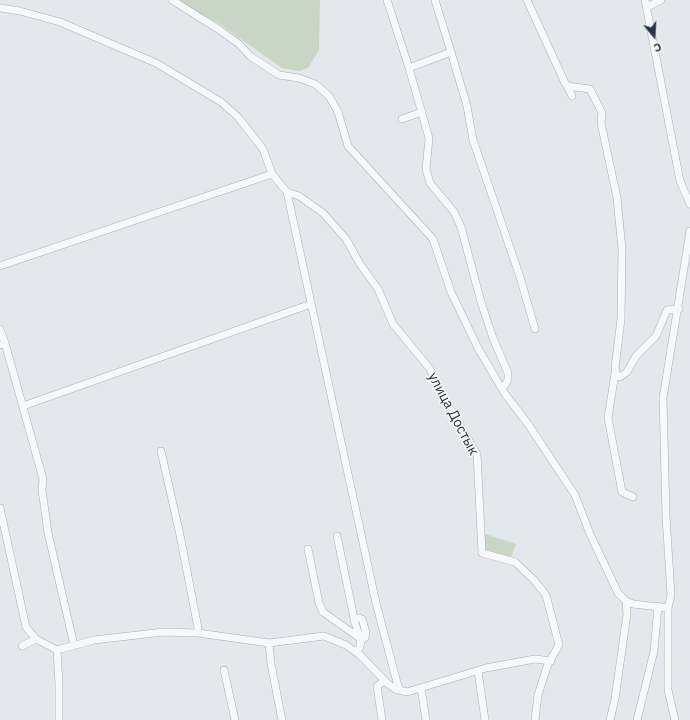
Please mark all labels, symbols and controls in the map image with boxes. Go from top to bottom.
north arrow [634,16,674,56]
text: С [652,40,663,55]
street label: улица Достык [424,370,482,458]

